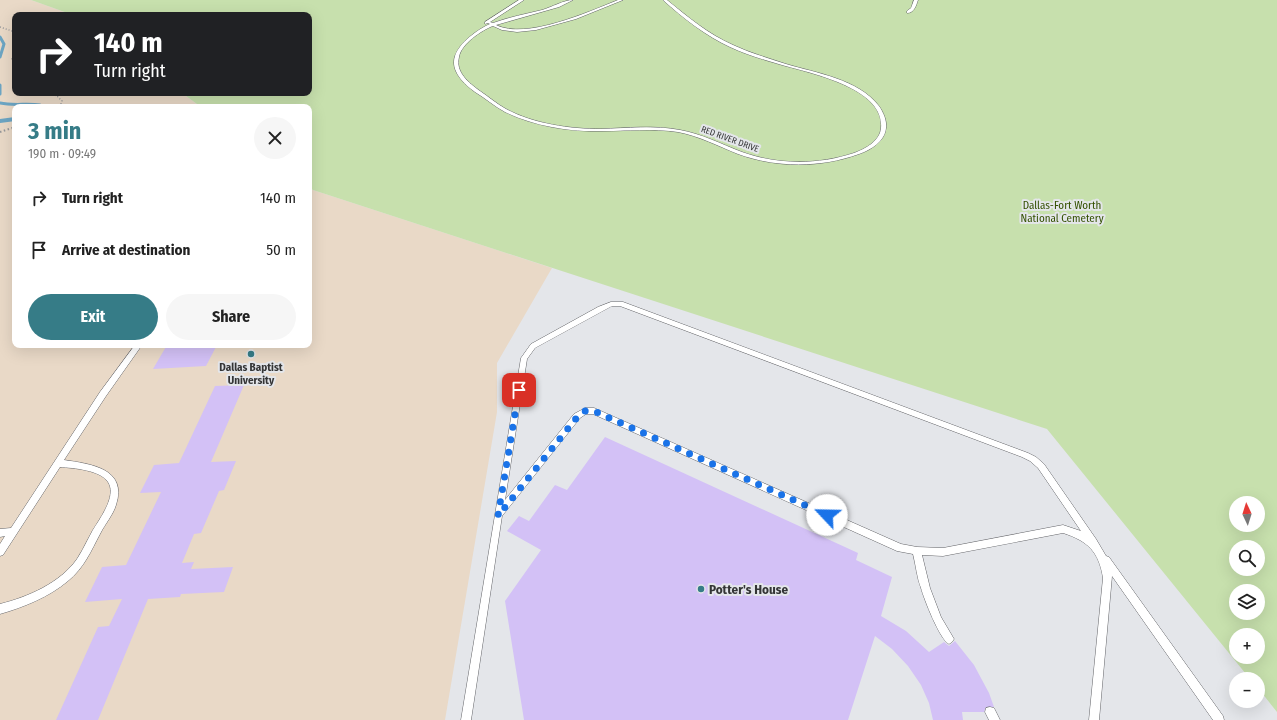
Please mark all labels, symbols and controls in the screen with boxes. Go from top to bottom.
text: 140 m [94,26,163,59]
icon: right [28,28,80,80]
text: Turn right [94,60,166,82]
text: 3 min [28,117,81,145]
button: close [254,117,296,159]
street label: RED RIVER DRIVE [700,124,760,154]
text: 190 m · 09:49 [28,146,96,161]
icon: right [28,187,50,209]
text: Turn right [62,189,123,207]
text: 140 m [260,189,296,207]
park label: Dallas-Fort Worth National Cemetery [1020,199,1104,225]
icon: arrive [28,239,50,261]
text: Arrive at destination [62,241,190,259]
text: 50 m [266,241,296,259]
button: Exit [28,294,158,340]
button: Share [166,294,296,340]
marker: Dallas Baptist University [246,349,256,359]
place label: Dallas Baptist University [219,361,283,387]
pin [502,373,536,407]
icon: arrive [508,379,530,401]
position arrow [806,494,848,536]
north arrow [1229,496,1265,532]
map controls [1229,496,1265,708]
button: search [1229,540,1265,576]
place label: Potter's House [709,582,788,597]
marker: Potter's House [696,584,706,594]
button: layers [1229,584,1265,620]
button: + [1229,628,1265,664]
button: − [1229,672,1265,708]

